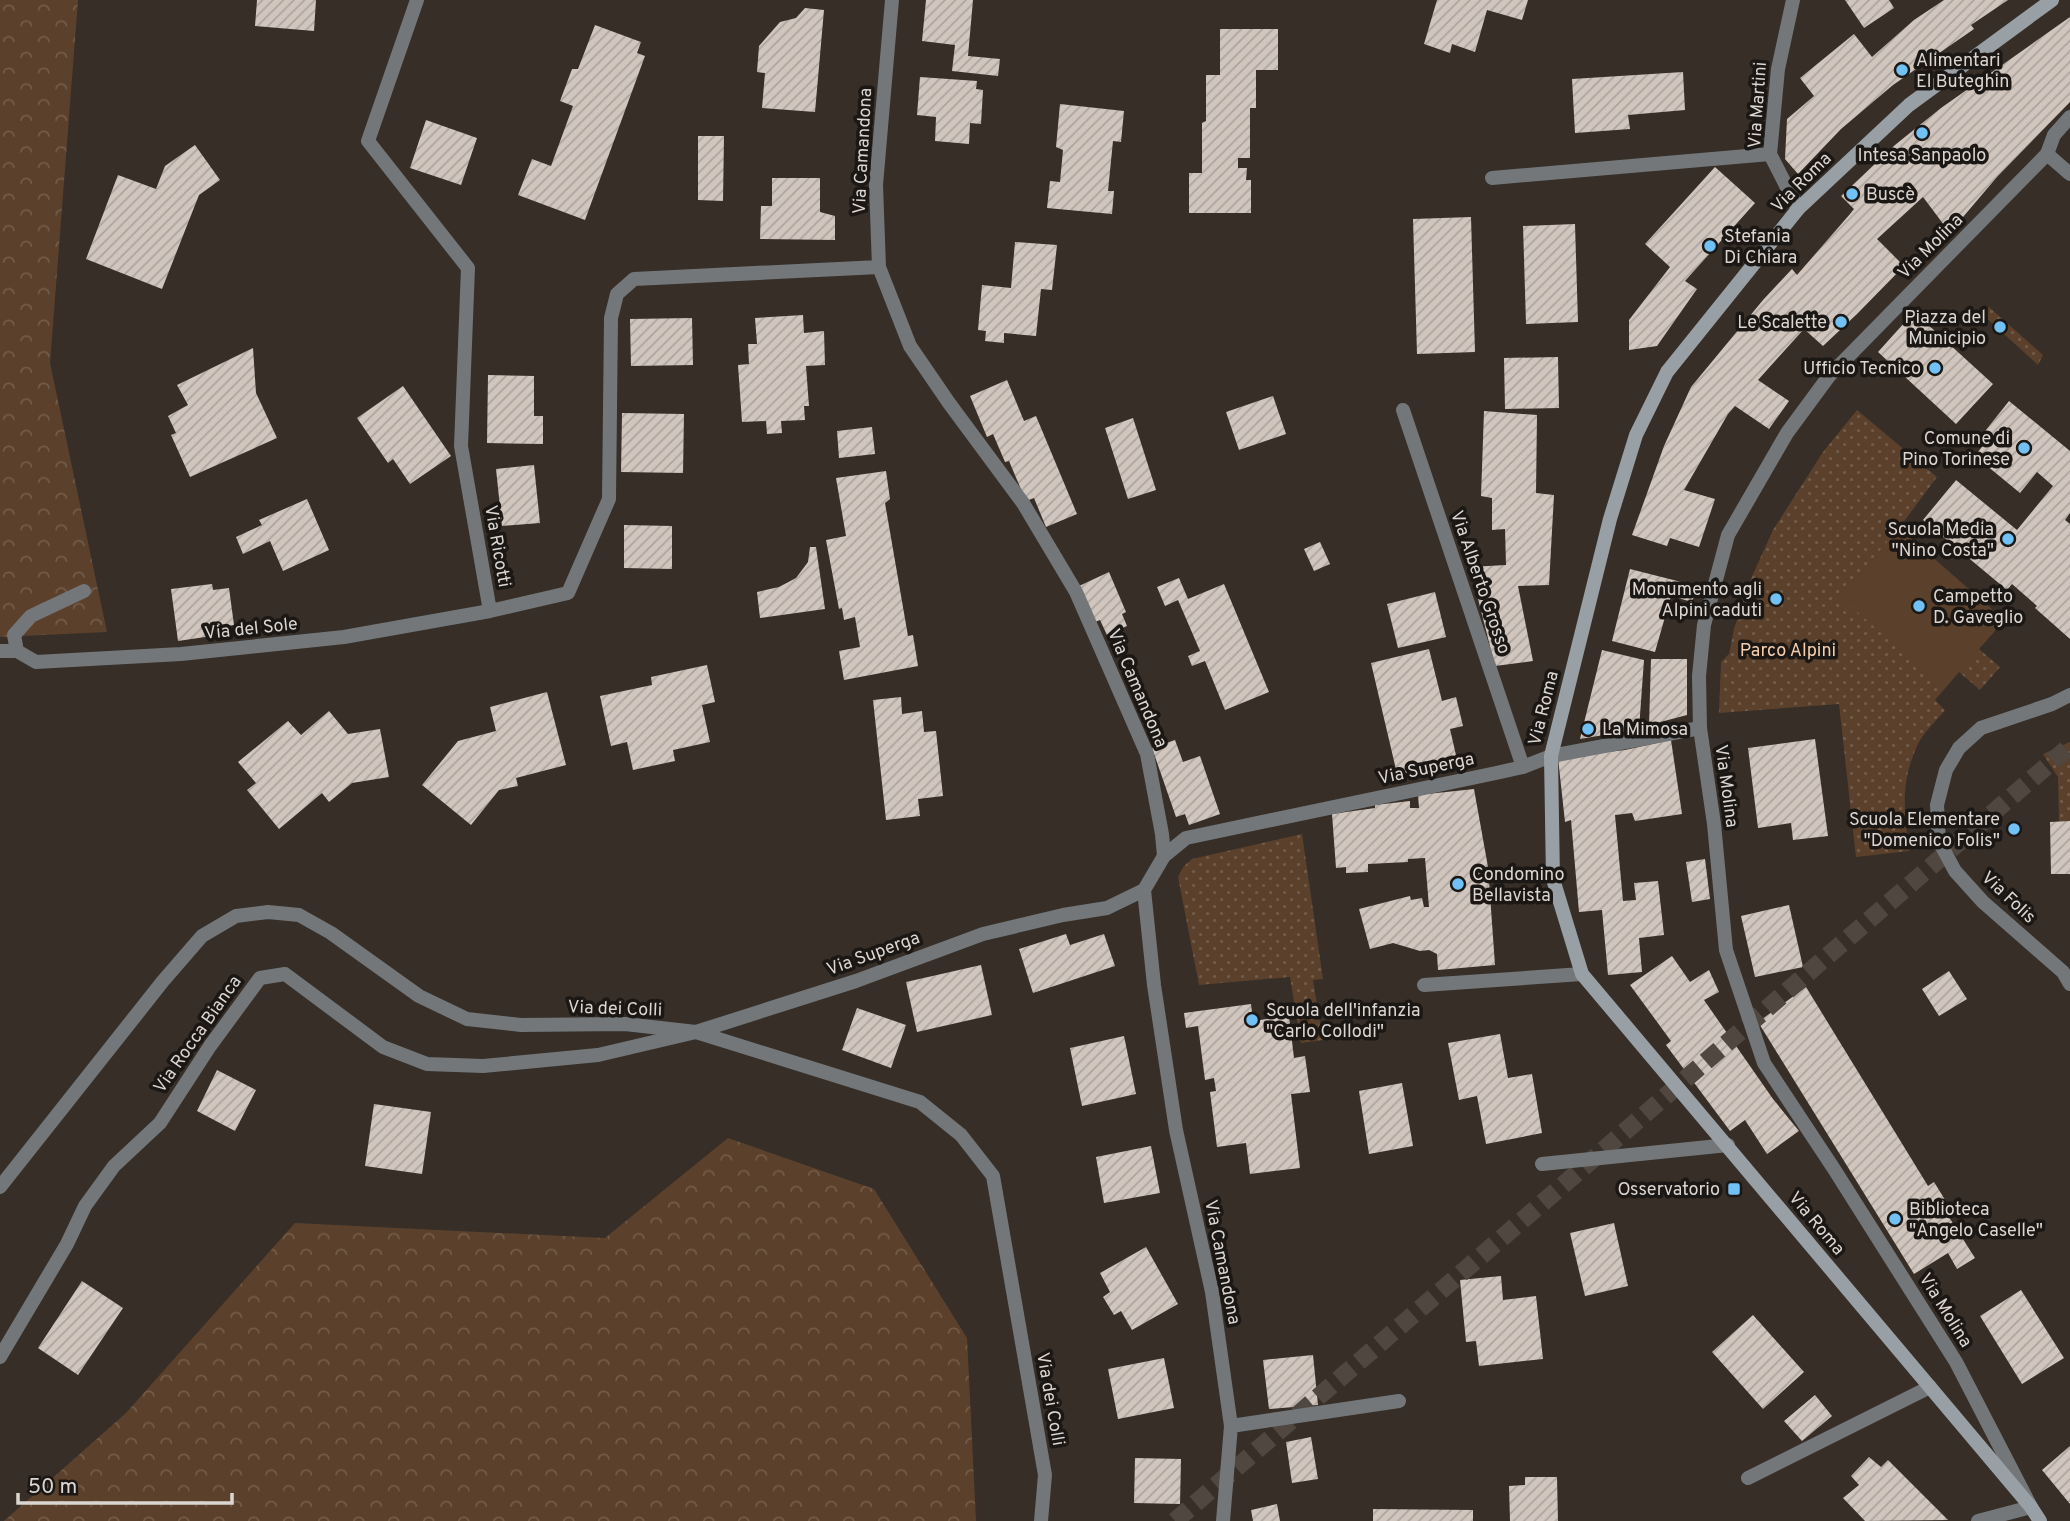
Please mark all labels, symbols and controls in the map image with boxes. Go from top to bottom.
place label: Alimentari El Buteghin [1916,50,2009,94]
street label: Via Martini [1744,61,1773,149]
marker: Alimentari El Buteghin [1894,62,1910,78]
street label: Via Camandona [849,87,878,215]
marker: Intesa Sanpaolo [1914,125,1930,141]
place label: Intesa Sanpaolo [1858,145,1986,168]
street label: Via Roma [1767,148,1837,218]
place label: Buscè [1866,184,1915,207]
marker: Buscè [1844,186,1860,202]
street label: Via Molina [1893,209,1969,285]
place label: Stefania Di Chiara [1724,226,1797,270]
marker: Stefania Di Chiara [1702,238,1718,254]
place label: Piazza del Municipio [1904,307,1986,351]
place label: Le Scalette [1737,312,1827,335]
marker: Le Scalette [1833,314,1849,330]
marker: Piazza del Municipio [1992,319,2008,335]
place label: Ufficio Tecnico [1803,358,1921,381]
marker: Ufficio Tecnico [1927,360,1943,376]
place label: Comune di Pino Torinese [1902,428,2010,472]
marker: Comune di Pino Torinese [2016,440,2032,456]
street label: Via Ricotti [478,503,515,589]
street label: Via Alberto Grosso [1444,508,1515,657]
place label: Scuola Media "Nino Costa" [1888,519,1994,563]
marker: Scuola Media "Nino Costa" [2000,531,2016,547]
place label: Monumento agli Alpini caduti [1632,579,1762,623]
place label: Campetto D. Gaveglio [1933,586,2023,630]
marker: Monumento agli Alpini caduti [1768,591,1784,607]
marker: Campetto D. Gaveglio [1911,598,1927,614]
street label: Via del Sole [203,613,299,646]
street label: Via Camandona [1101,626,1172,751]
park label: Parco Alpini [1740,640,1836,663]
street label: Via Roma [1524,669,1565,748]
place label: La Mimosa [1602,719,1688,742]
marker: La Mimosa [1580,721,1596,737]
street label: Via Molina [1708,743,1743,829]
street label: Via Superga [1376,748,1476,791]
place label: Scuola Elementare "Domenico Folis" [1849,809,2000,853]
marker: Scuola Elementare "Domenico Folis" [2006,821,2022,837]
place label: Condomino Bellavista [1472,864,1564,908]
street label: Via Folis [1976,867,2040,929]
marker: Condomino Bellavista [1450,876,1466,892]
street label: Via Superga [824,927,923,982]
street label: Via Rocca Bianca [149,972,247,1098]
street label: Via dei Colli [567,996,663,1023]
place label: Scuola dell'infanzia "Carlo Collodi" [1266,1000,1420,1044]
marker: Scuola dell'infanzia "Carlo Collodi" [1244,1012,1260,1028]
place label: Osservatorio [1617,1179,1720,1202]
marker: Osservatorio [1726,1181,1742,1197]
street label: Via Roma [1783,1187,1849,1261]
street label: Via Camandona [1198,1198,1245,1327]
place label: Biblioteca "Angelo Caselle" [1909,1199,2043,1243]
marker: Biblioteca "Angelo Caselle" [1887,1211,1903,1227]
street label: Via Molina [1913,1269,1977,1352]
street label: Via dei Colli [1030,1351,1069,1448]
scale bar [18,1462,231,1506]
text: 50 m [28,1474,77,1501]

